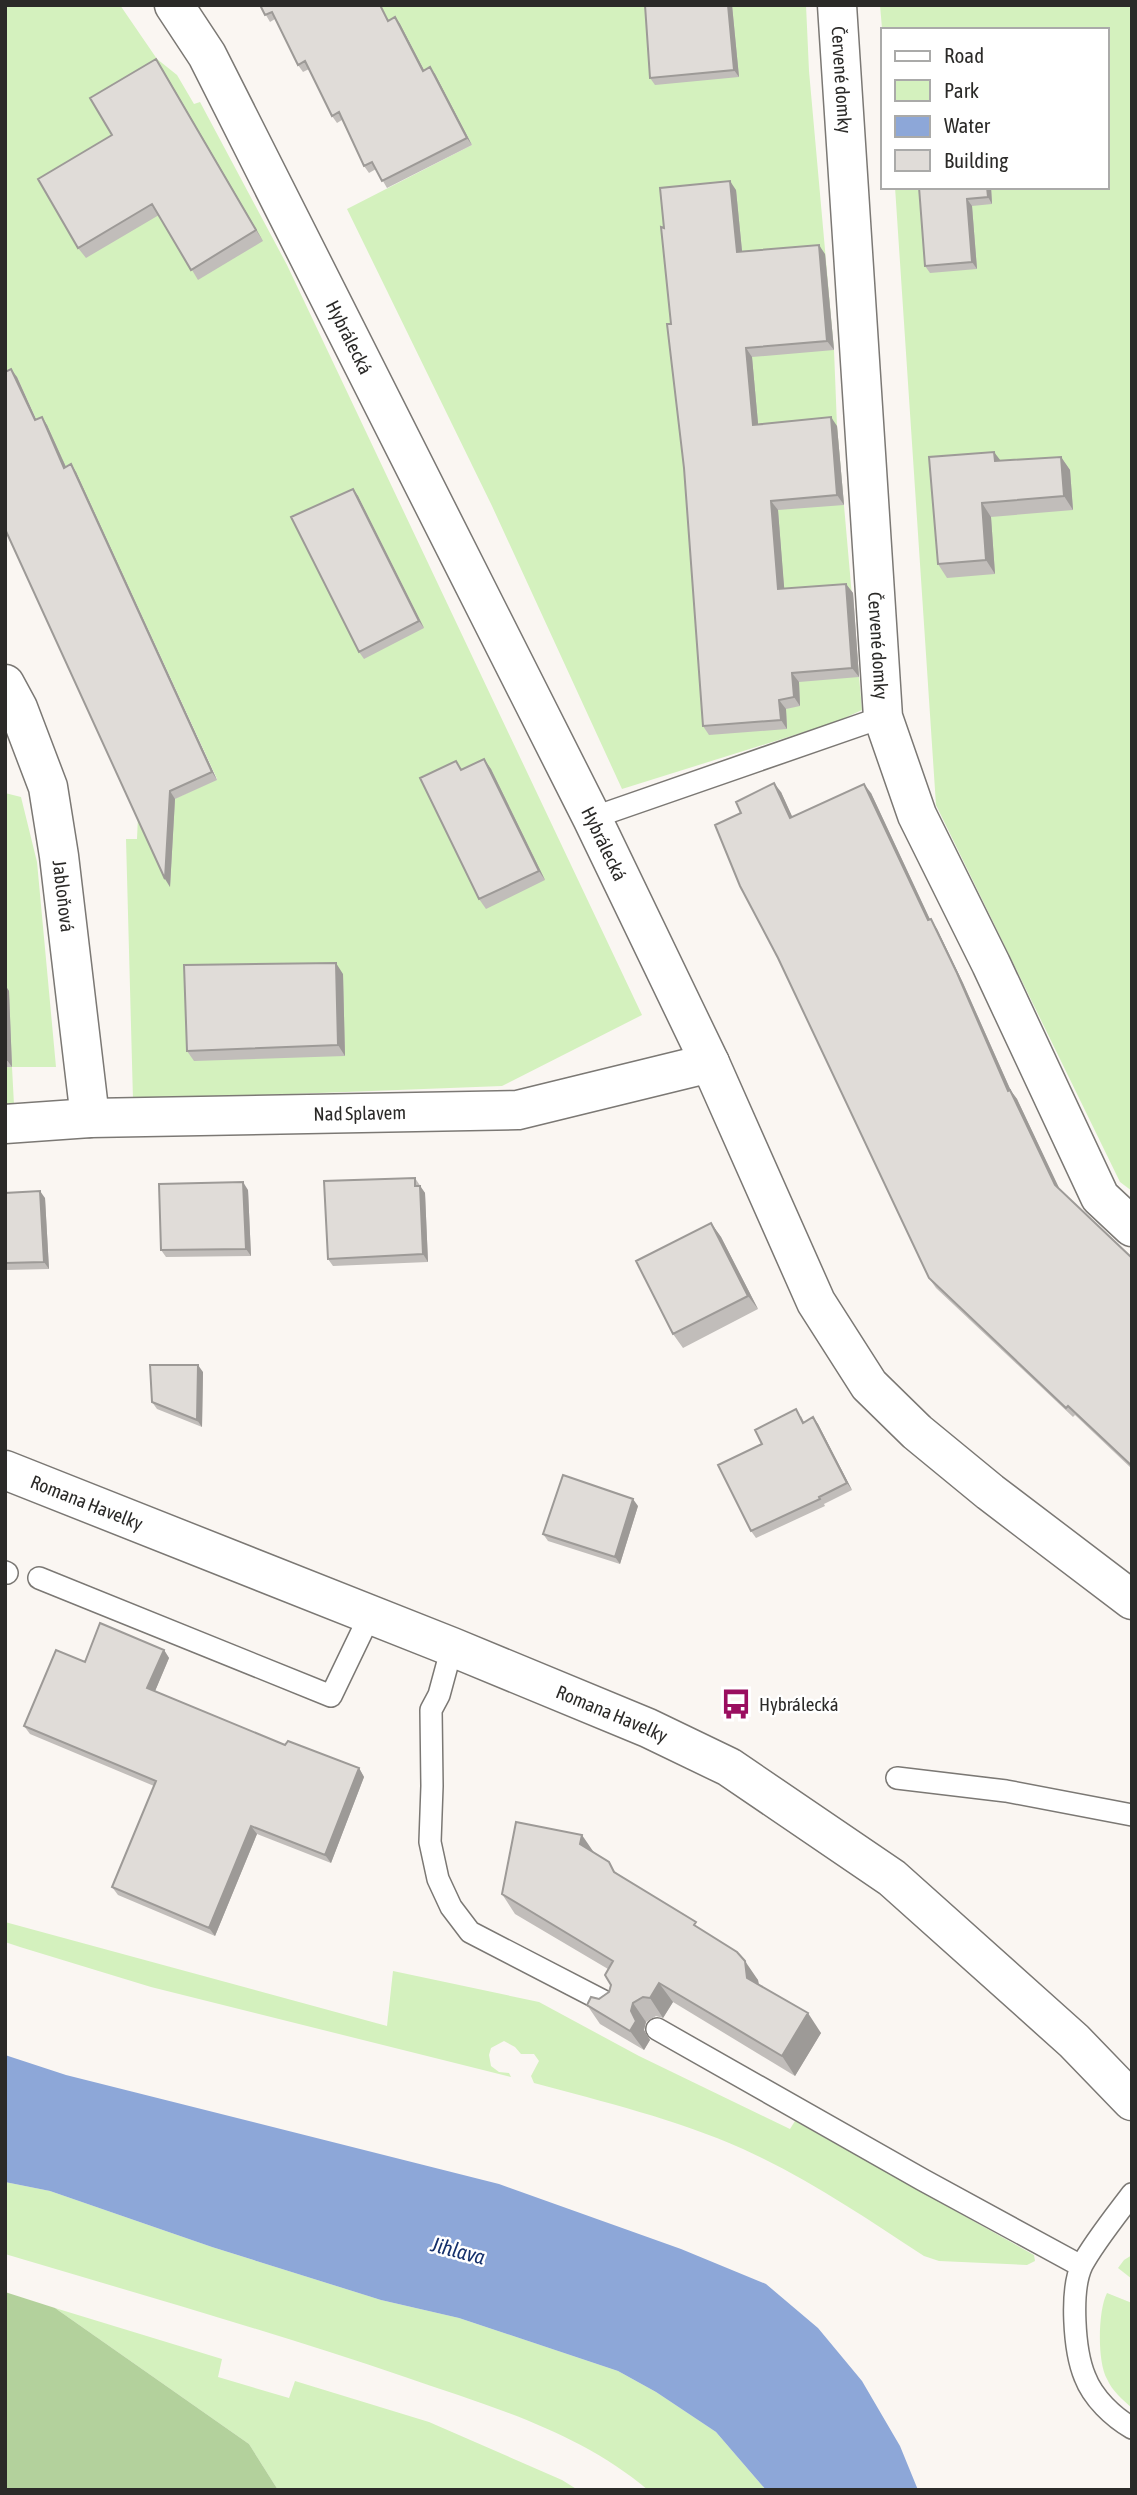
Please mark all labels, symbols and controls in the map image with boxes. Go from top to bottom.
street label: Červené domky [827,26,856,134]
legend [881,28,1109,189]
text: Road [944,43,984,67]
text: Park [944,78,979,102]
text: Water [944,113,991,137]
text: Building [944,148,1008,172]
street label: Hybrálecká [322,297,377,378]
street label: Červené domky [864,591,893,700]
street label: Hybrálecká [577,803,632,884]
street label: Jabloňová [49,859,79,933]
street label: Nad Splavem [313,1101,406,1125]
street label: Romana Havelky [27,1470,146,1535]
street label: Romana Havelky [553,1680,672,1747]
bus stop icon: Hybrálecká [719,1687,753,1721]
place label: Hybrálecká [759,1693,839,1715]
water label: Jihlava [428,2231,488,2269]

